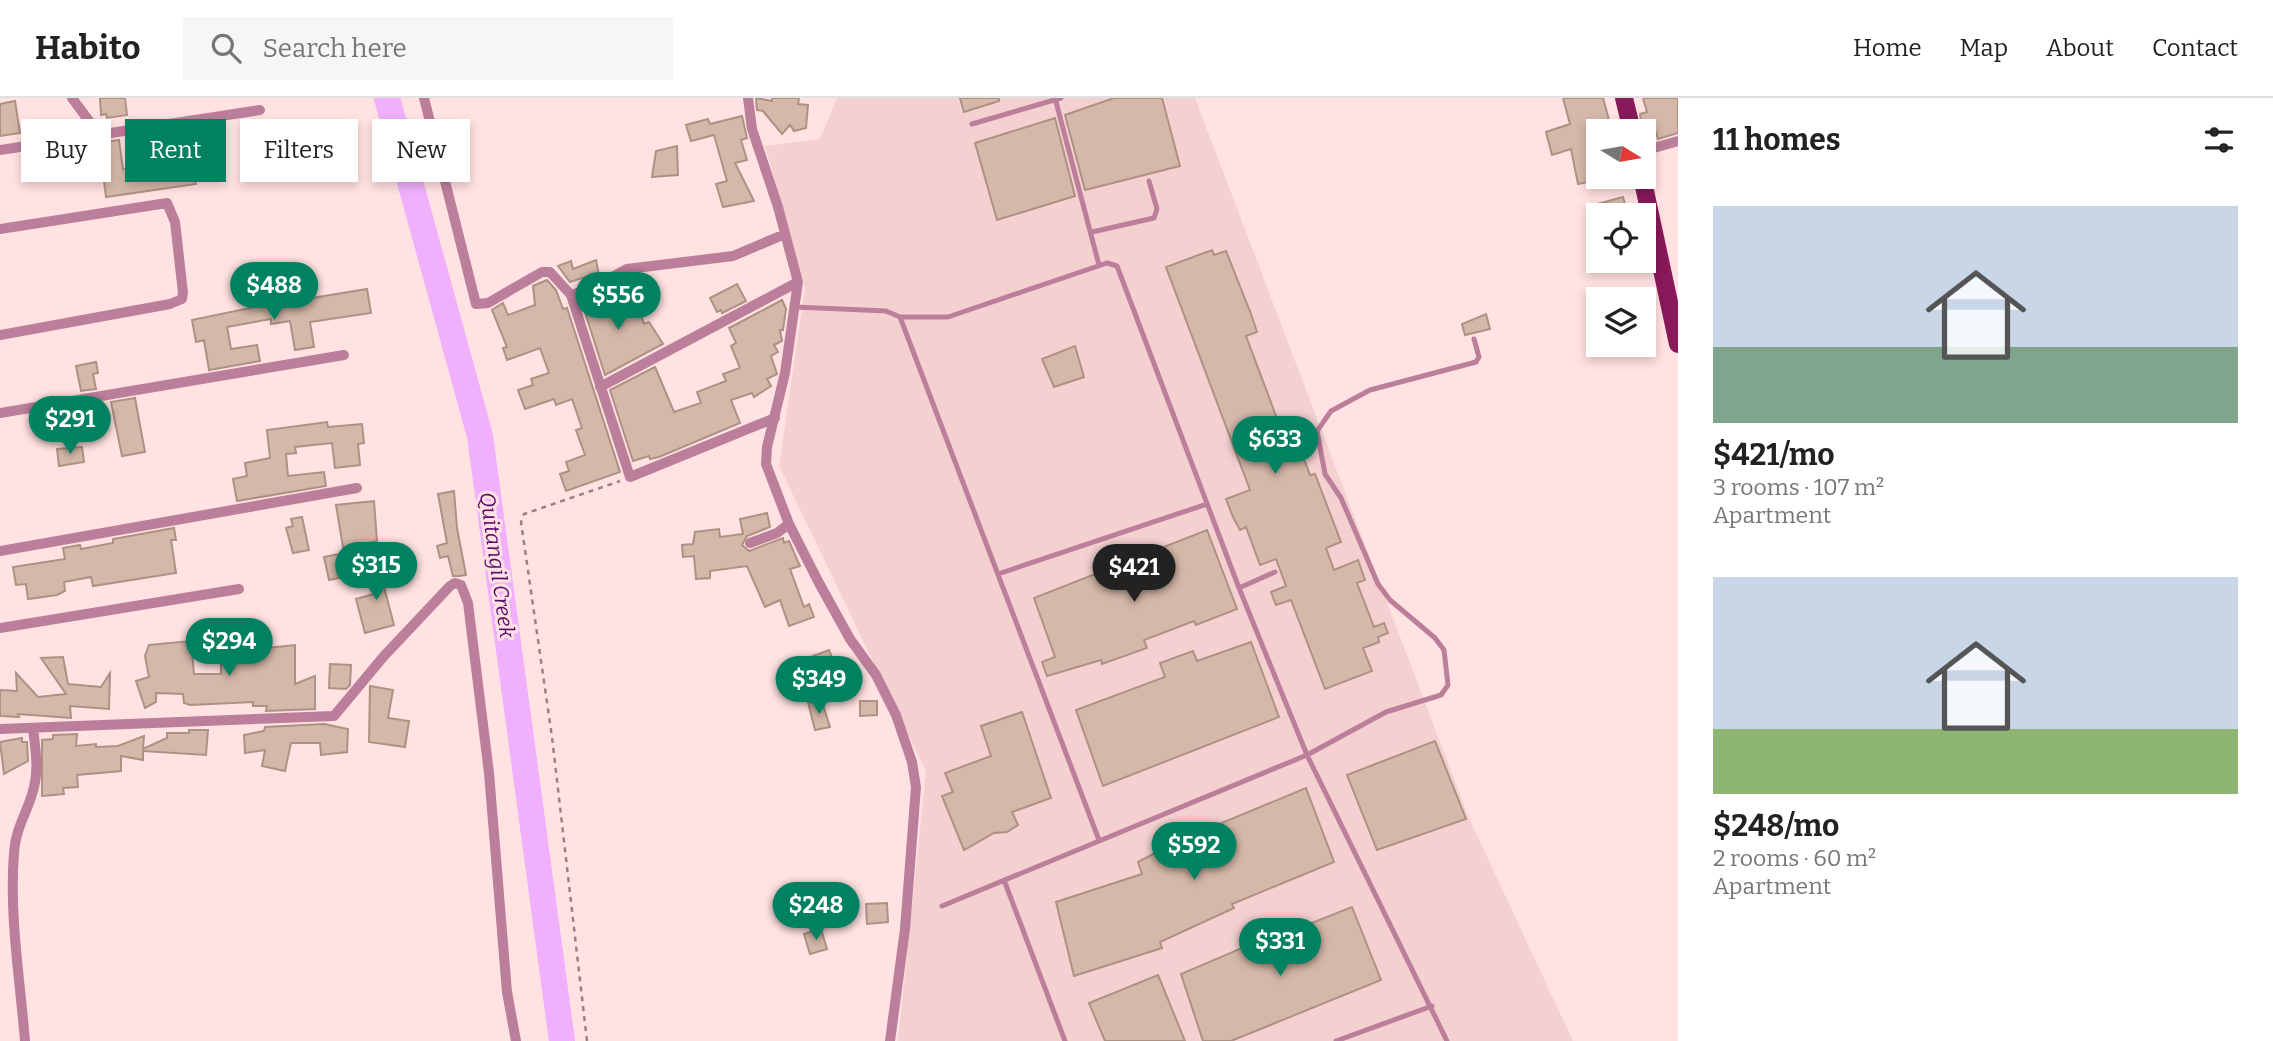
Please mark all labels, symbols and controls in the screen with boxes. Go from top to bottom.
search box [183,17,673,80]
text: Habito [35,28,141,68]
icon: search [207,29,245,67]
text: Search here [263,33,407,64]
text: Home [1853,34,1922,62]
text: Map [1960,34,2008,62]
text: About [2046,34,2114,62]
text: Contact [2152,34,2238,62]
chip: Buy [21,119,111,182]
chip: Rent [125,119,226,182]
chip: Filters [240,119,358,182]
chip: New [372,119,470,182]
north arrow [1586,119,1656,189]
map controls [1586,119,1656,357]
icon: filters [2200,121,2238,159]
text: 11 homes [1713,122,1841,158]
button: locate [1586,203,1656,273]
icon: home [1913,252,2039,378]
pin: $488 [233,262,315,322]
text: $488 [246,271,302,299]
pin: $556 [577,272,659,332]
text: $556 [592,281,644,309]
button: layers [1586,287,1656,357]
pin: $291 [29,396,111,456]
text: $291 [45,405,95,433]
pin: $633 [1234,416,1316,476]
text: $633 [1248,425,1302,453]
text: $421/mo [1713,437,1835,473]
text: 3 rooms · 107 m² [1713,473,1884,501]
water label: Quitangil Creek [474,490,520,640]
text: Apartment [1713,501,1831,529]
pin: $315 [335,542,417,602]
pin: $421 [1093,545,1175,604]
text: $315 [351,551,401,579]
text: $421 [1109,553,1159,581]
pin: $294 [188,618,270,678]
icon: home [1913,623,2039,749]
text: $294 [202,627,256,655]
pin: $349 [778,656,860,716]
text: $349 [792,665,846,693]
text: $248/mo [1713,808,1839,844]
pin: $592 [1153,822,1235,882]
text: $592 [1168,831,1220,859]
text: 2 rooms · 60 m² [1713,844,1876,872]
text: Apartment [1713,872,1831,900]
pin: $248 [775,882,857,942]
text: $248 [789,891,843,919]
pin: $331 [1239,918,1321,978]
text: $331 [1255,927,1305,955]

